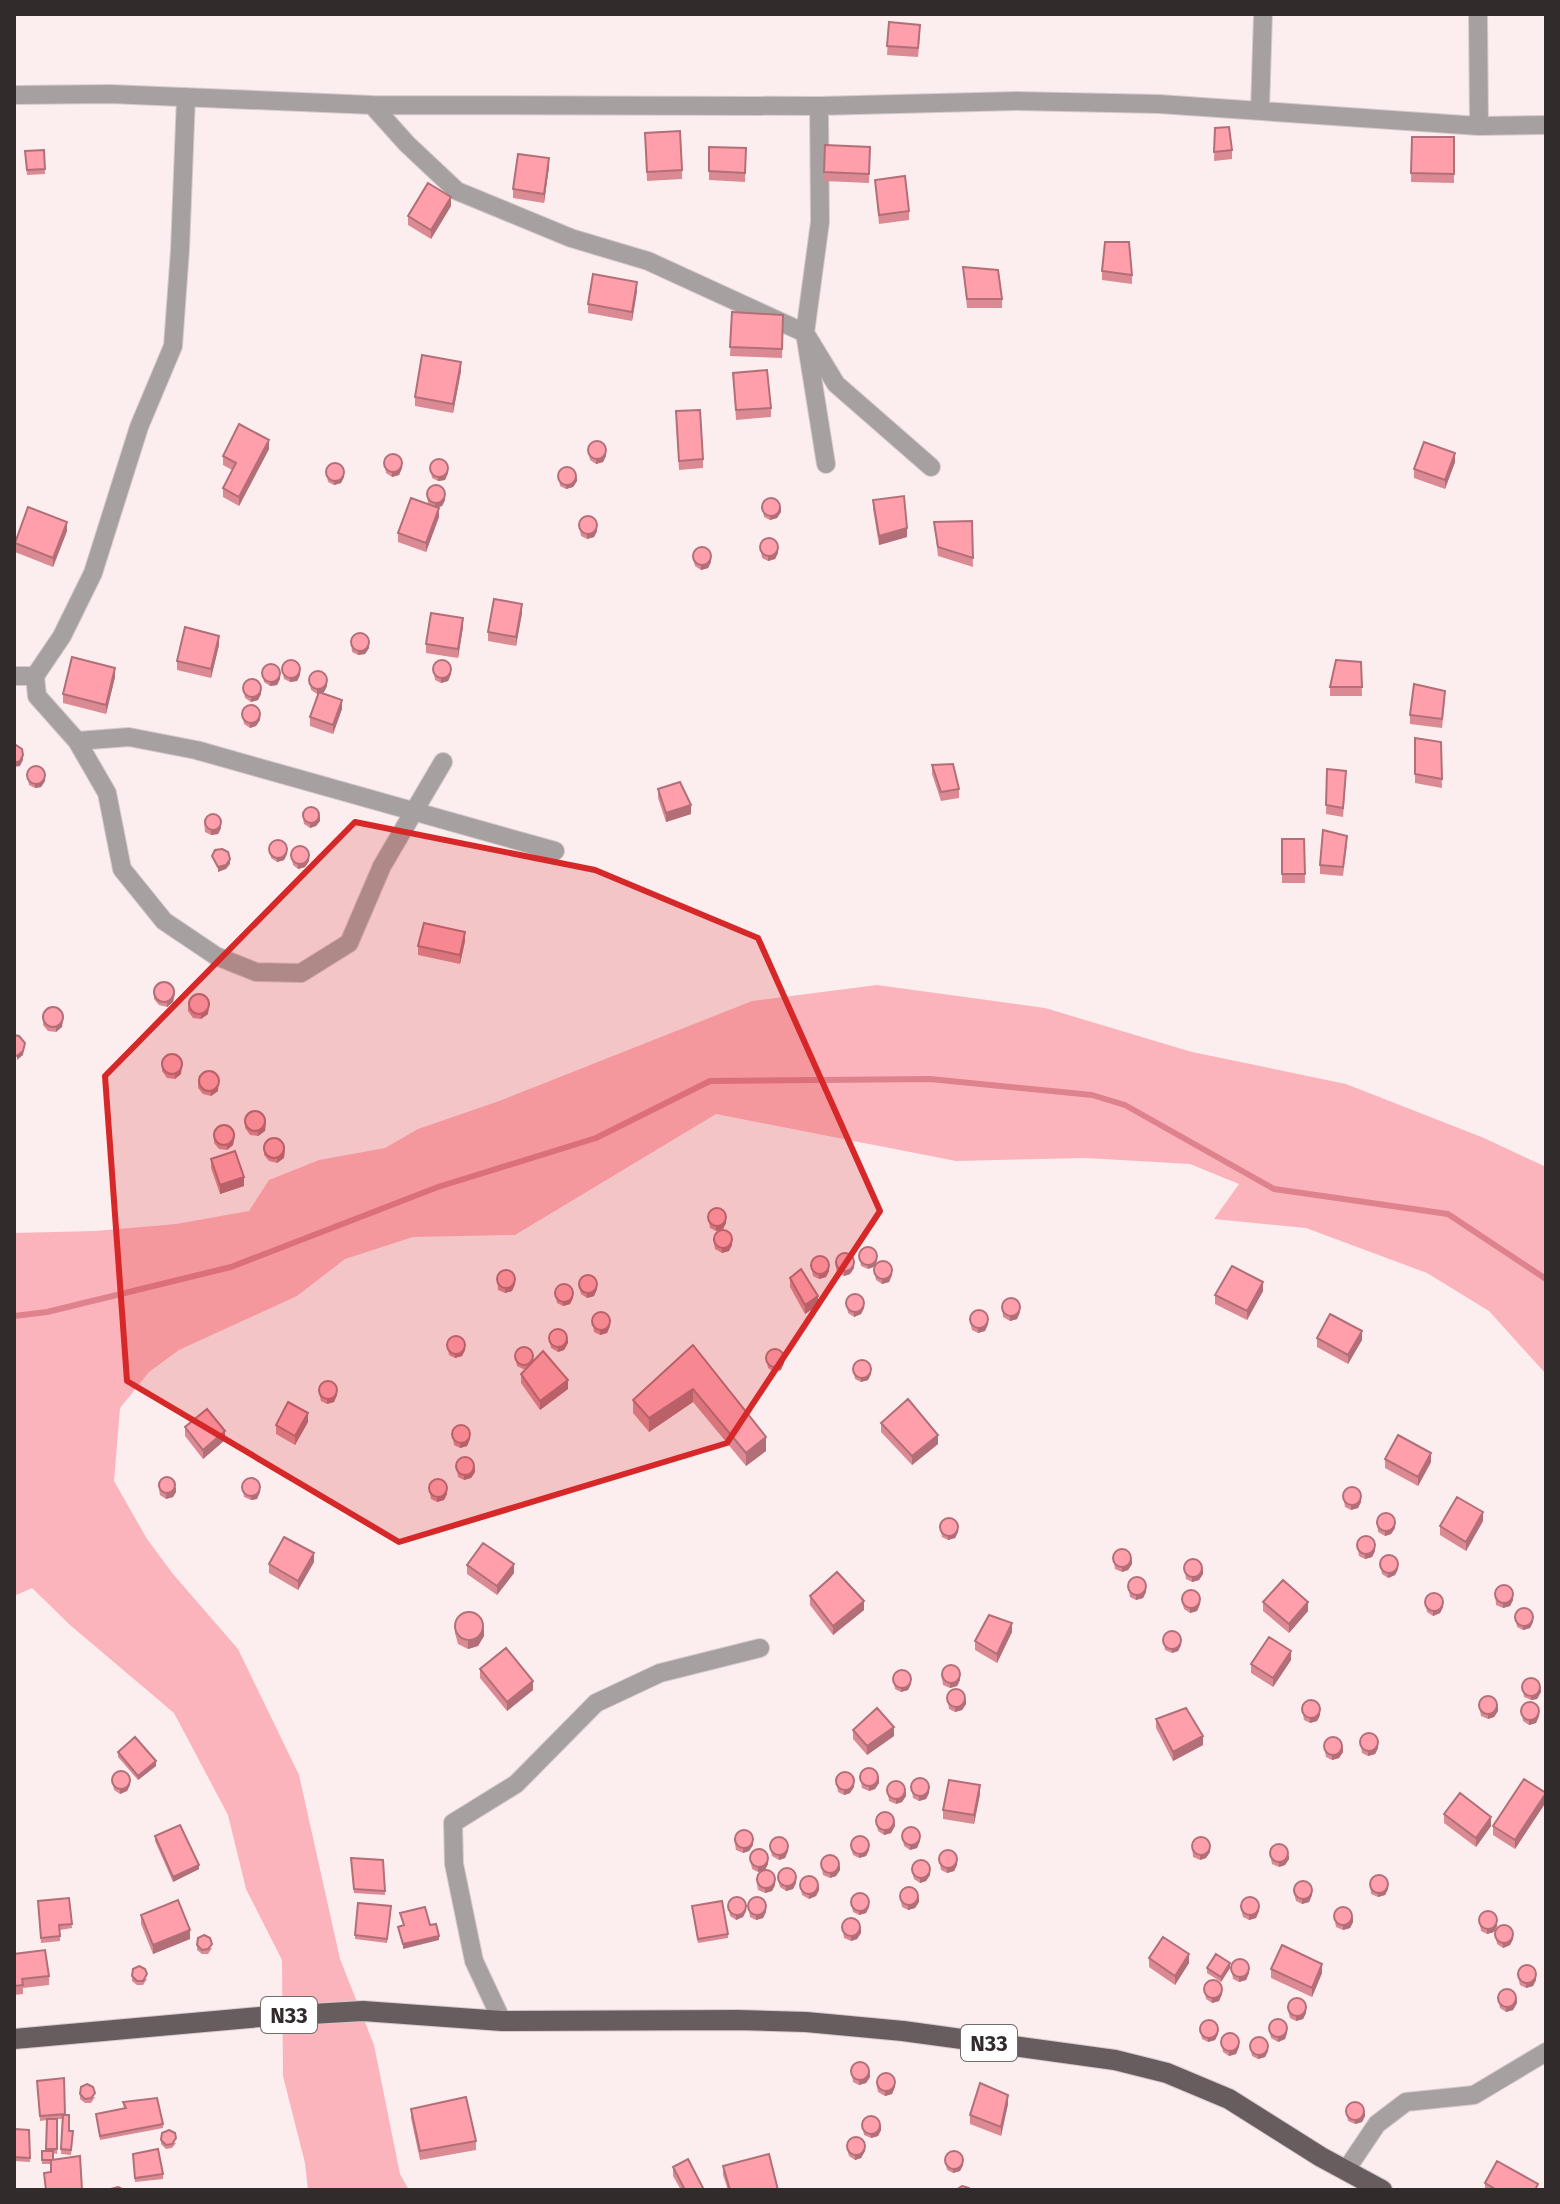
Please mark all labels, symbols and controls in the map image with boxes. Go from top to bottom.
road number: N33 [261,1997,317,2033]
road number: N33 [961,2025,1017,2061]

